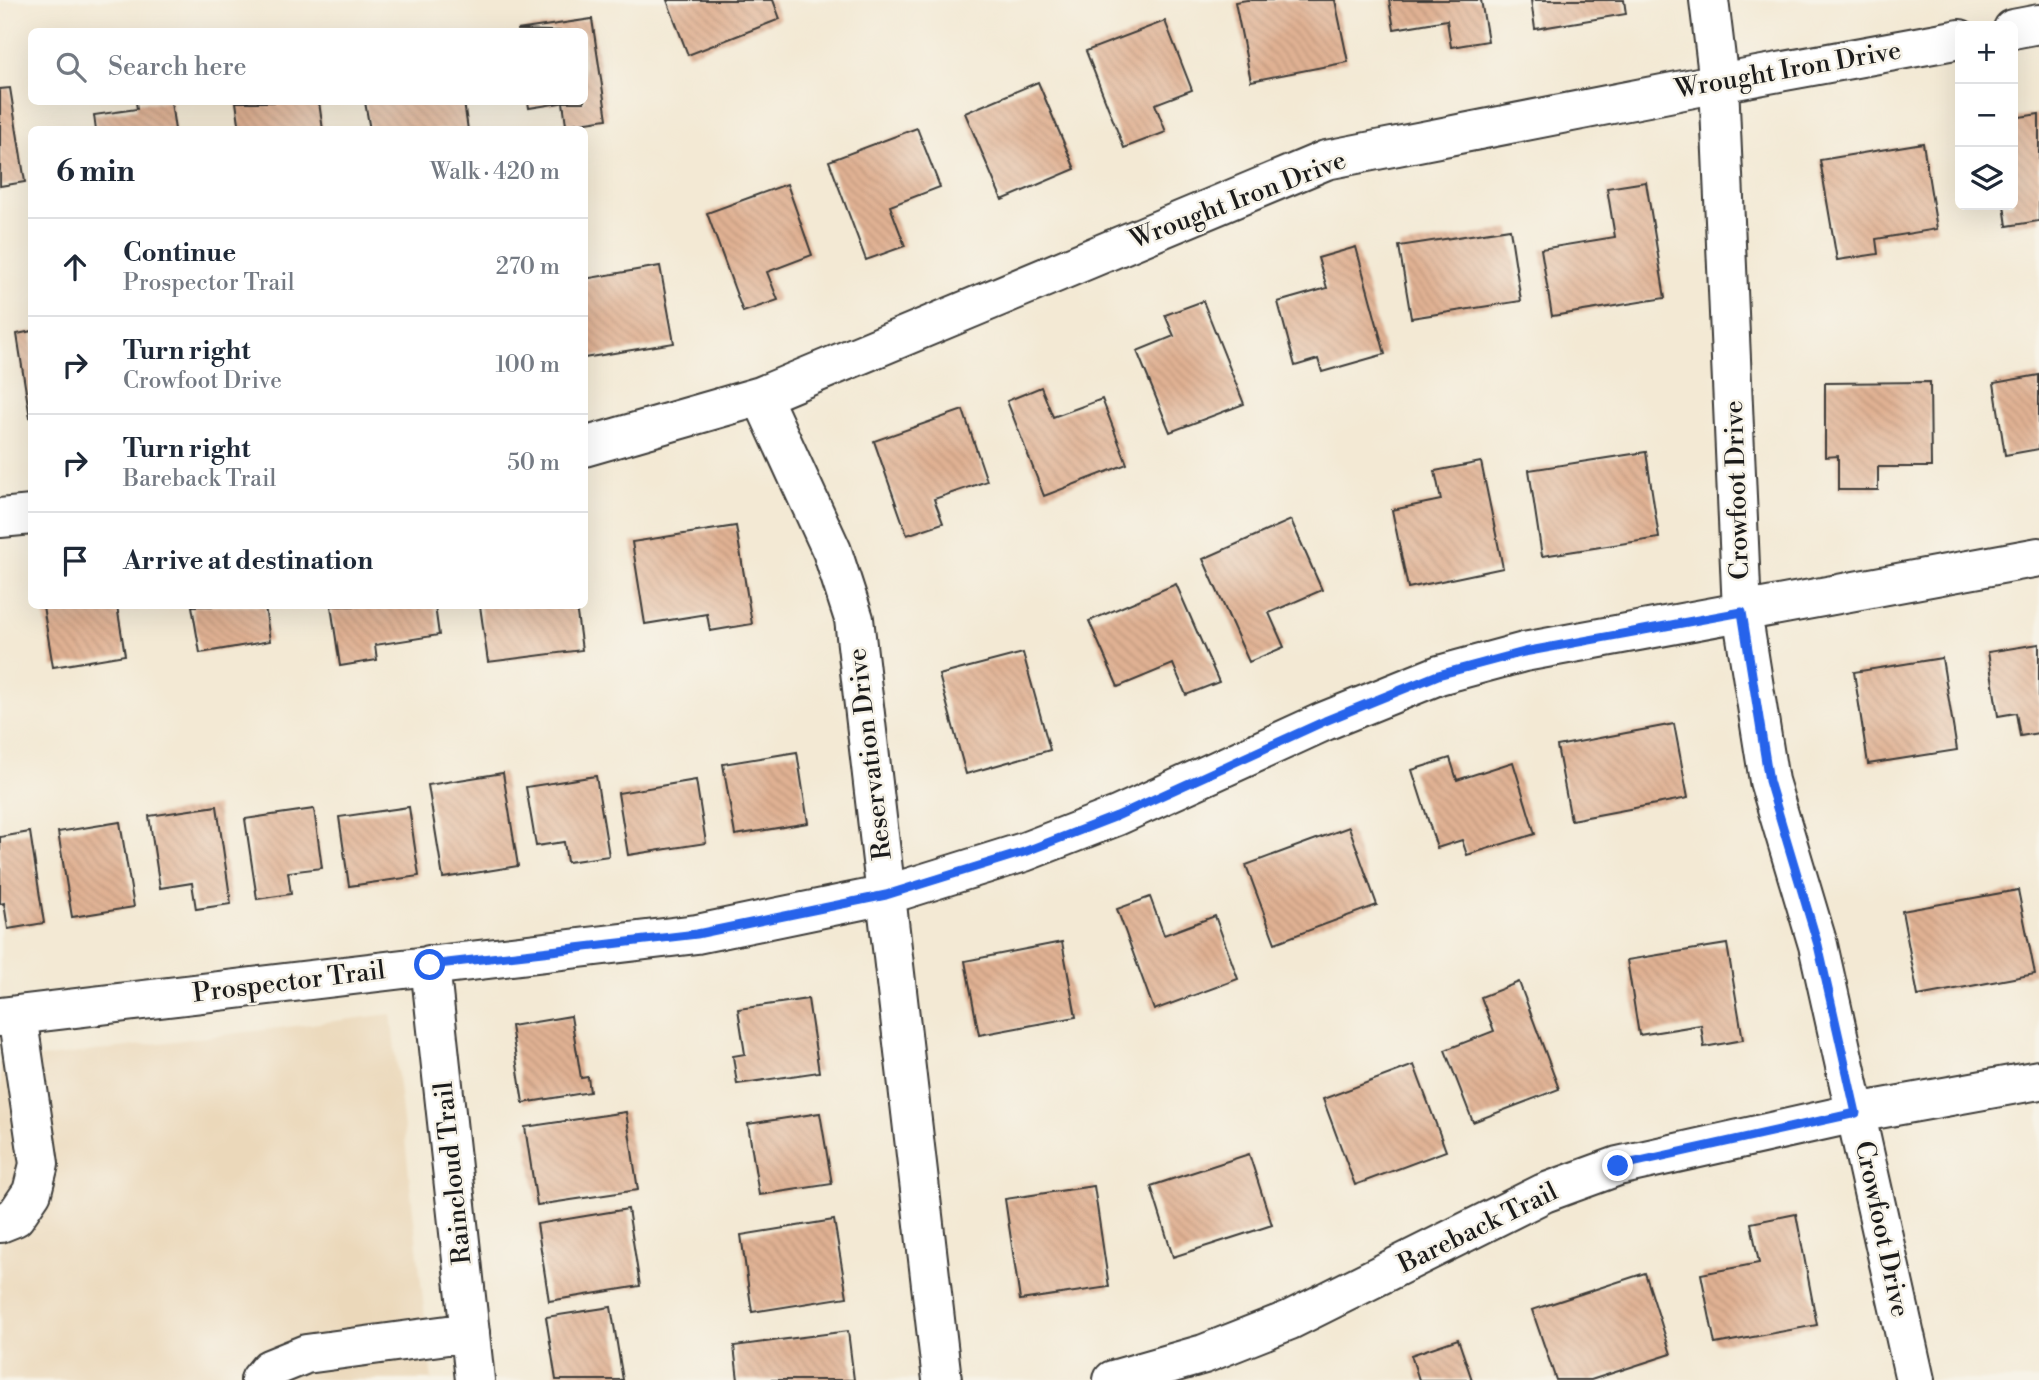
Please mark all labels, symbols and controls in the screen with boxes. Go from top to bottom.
map controls [1955,21,2018,210]
button: + [1955,21,2018,84]
search box [28,28,588,105]
street label: Wrought Iron Drive [1672,34,1903,106]
icon: search [52,48,90,86]
text: Search here [108,51,247,83]
button: − [1955,84,2018,147]
street label: Wrought Iron Drive [1125,144,1351,256]
button: layers [1955,147,2018,210]
text: 6 min [56,153,135,191]
text: Walk · 420 m [430,158,560,186]
text: Continue [123,237,236,269]
icon: ahead [56,248,94,286]
text: 270 m [496,253,560,281]
text: Prospector Trail [123,269,294,297]
text: Turn right [123,335,251,367]
icon: right [56,346,94,384]
text: 100 m [495,351,560,379]
text: Crowfoot Drive [123,367,282,395]
street label: Crowfoot Drive [1718,400,1756,580]
text: Turn right [123,433,251,465]
icon: right [56,444,94,482]
text: 50 m [507,449,560,477]
text: Bareback Trail [123,465,276,493]
icon: arrive [56,542,94,580]
text: Arrive at destination [123,545,373,577]
street label: Reservation Drive [841,646,899,862]
route start [414,949,445,980]
street label: Prospector Trail [191,954,387,1010]
street label: Raincloud Trail [427,1080,479,1266]
street label: Crowfoot Drive [1848,1138,1916,1320]
route end [1602,1150,1633,1181]
street label: Bareback Trail [1392,1175,1563,1281]

